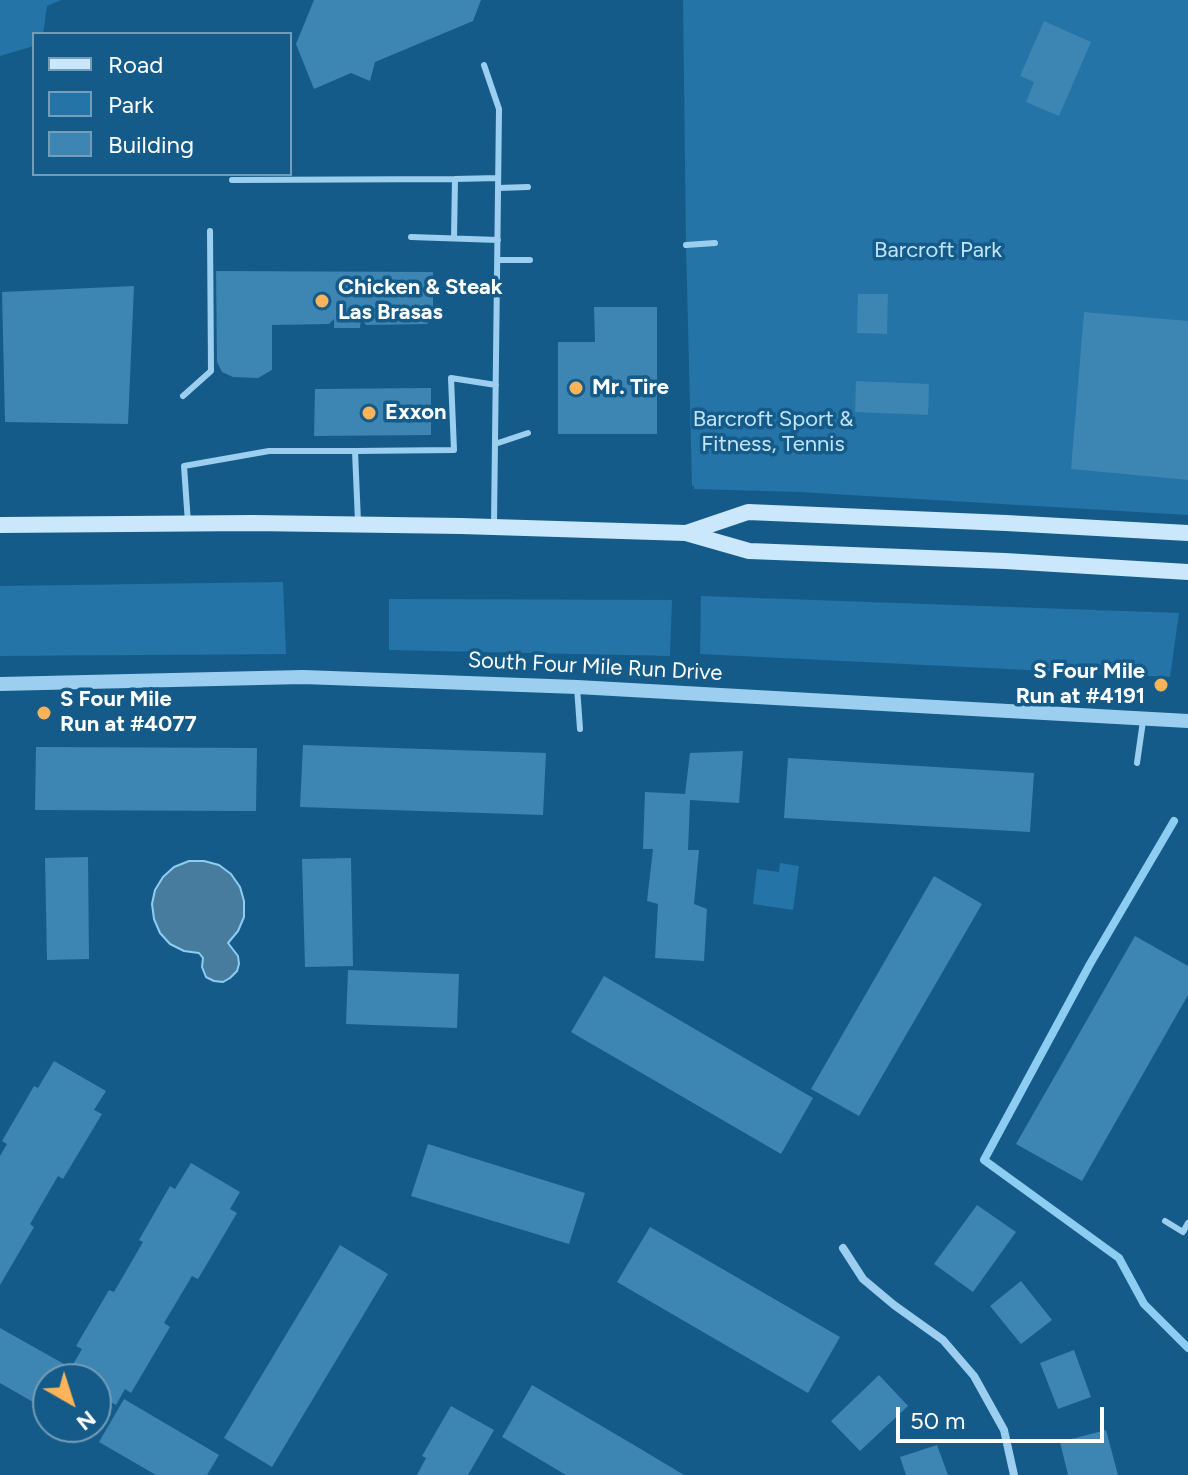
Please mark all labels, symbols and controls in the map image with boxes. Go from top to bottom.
legend [32,32,292,176]
text: Road [108,50,163,79]
text: Park [108,90,154,119]
text: Building [108,130,194,159]
park label: Barcroft Park [874,238,1002,264]
place label: Chicken & Steak Las Brasas [338,275,503,326]
marker: Chicken & Steak Las Brasas [313,292,331,310]
place label: Mr. Tire [592,375,669,401]
marker: Mr. Tire [567,379,585,397]
place label: Exxon [385,400,446,426]
marker: Exxon [360,404,378,422]
park label: Barcroft Sport & Fitness, Tennis [693,407,853,458]
street label: South Four Mile Run Drive [467,647,723,687]
place label: S Four Mile Run at #4191 [1016,659,1145,710]
marker: S Four Mile Run at #4191 [1152,676,1170,694]
place label: S Four Mile Run at #4077 [60,687,197,738]
marker: S Four Mile Run at #4077 [35,704,53,722]
north arrow [32,1363,112,1443]
scale bar [900,1391,1108,1441]
text: N [71,1405,101,1436]
text: 50 m [910,1406,966,1435]

